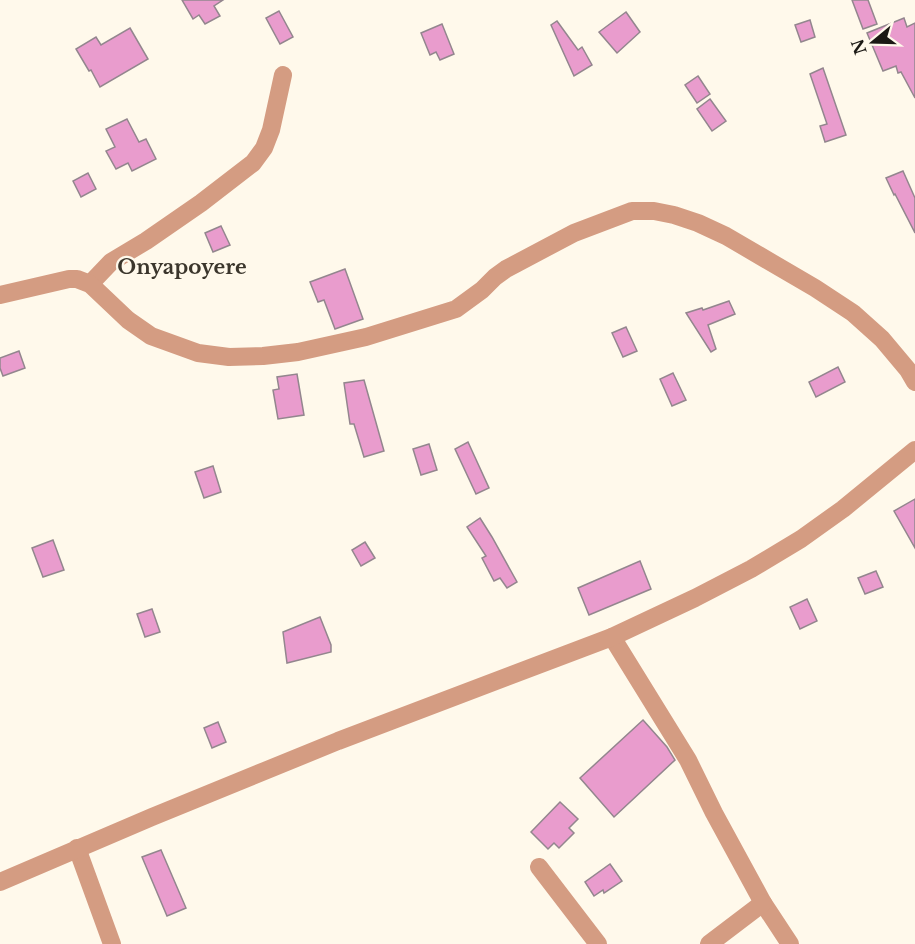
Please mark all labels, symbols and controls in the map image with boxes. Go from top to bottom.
north arrow [843,12,903,72]
text: N [847,37,871,57]
district label: Onyapoyere [117,255,247,279]

